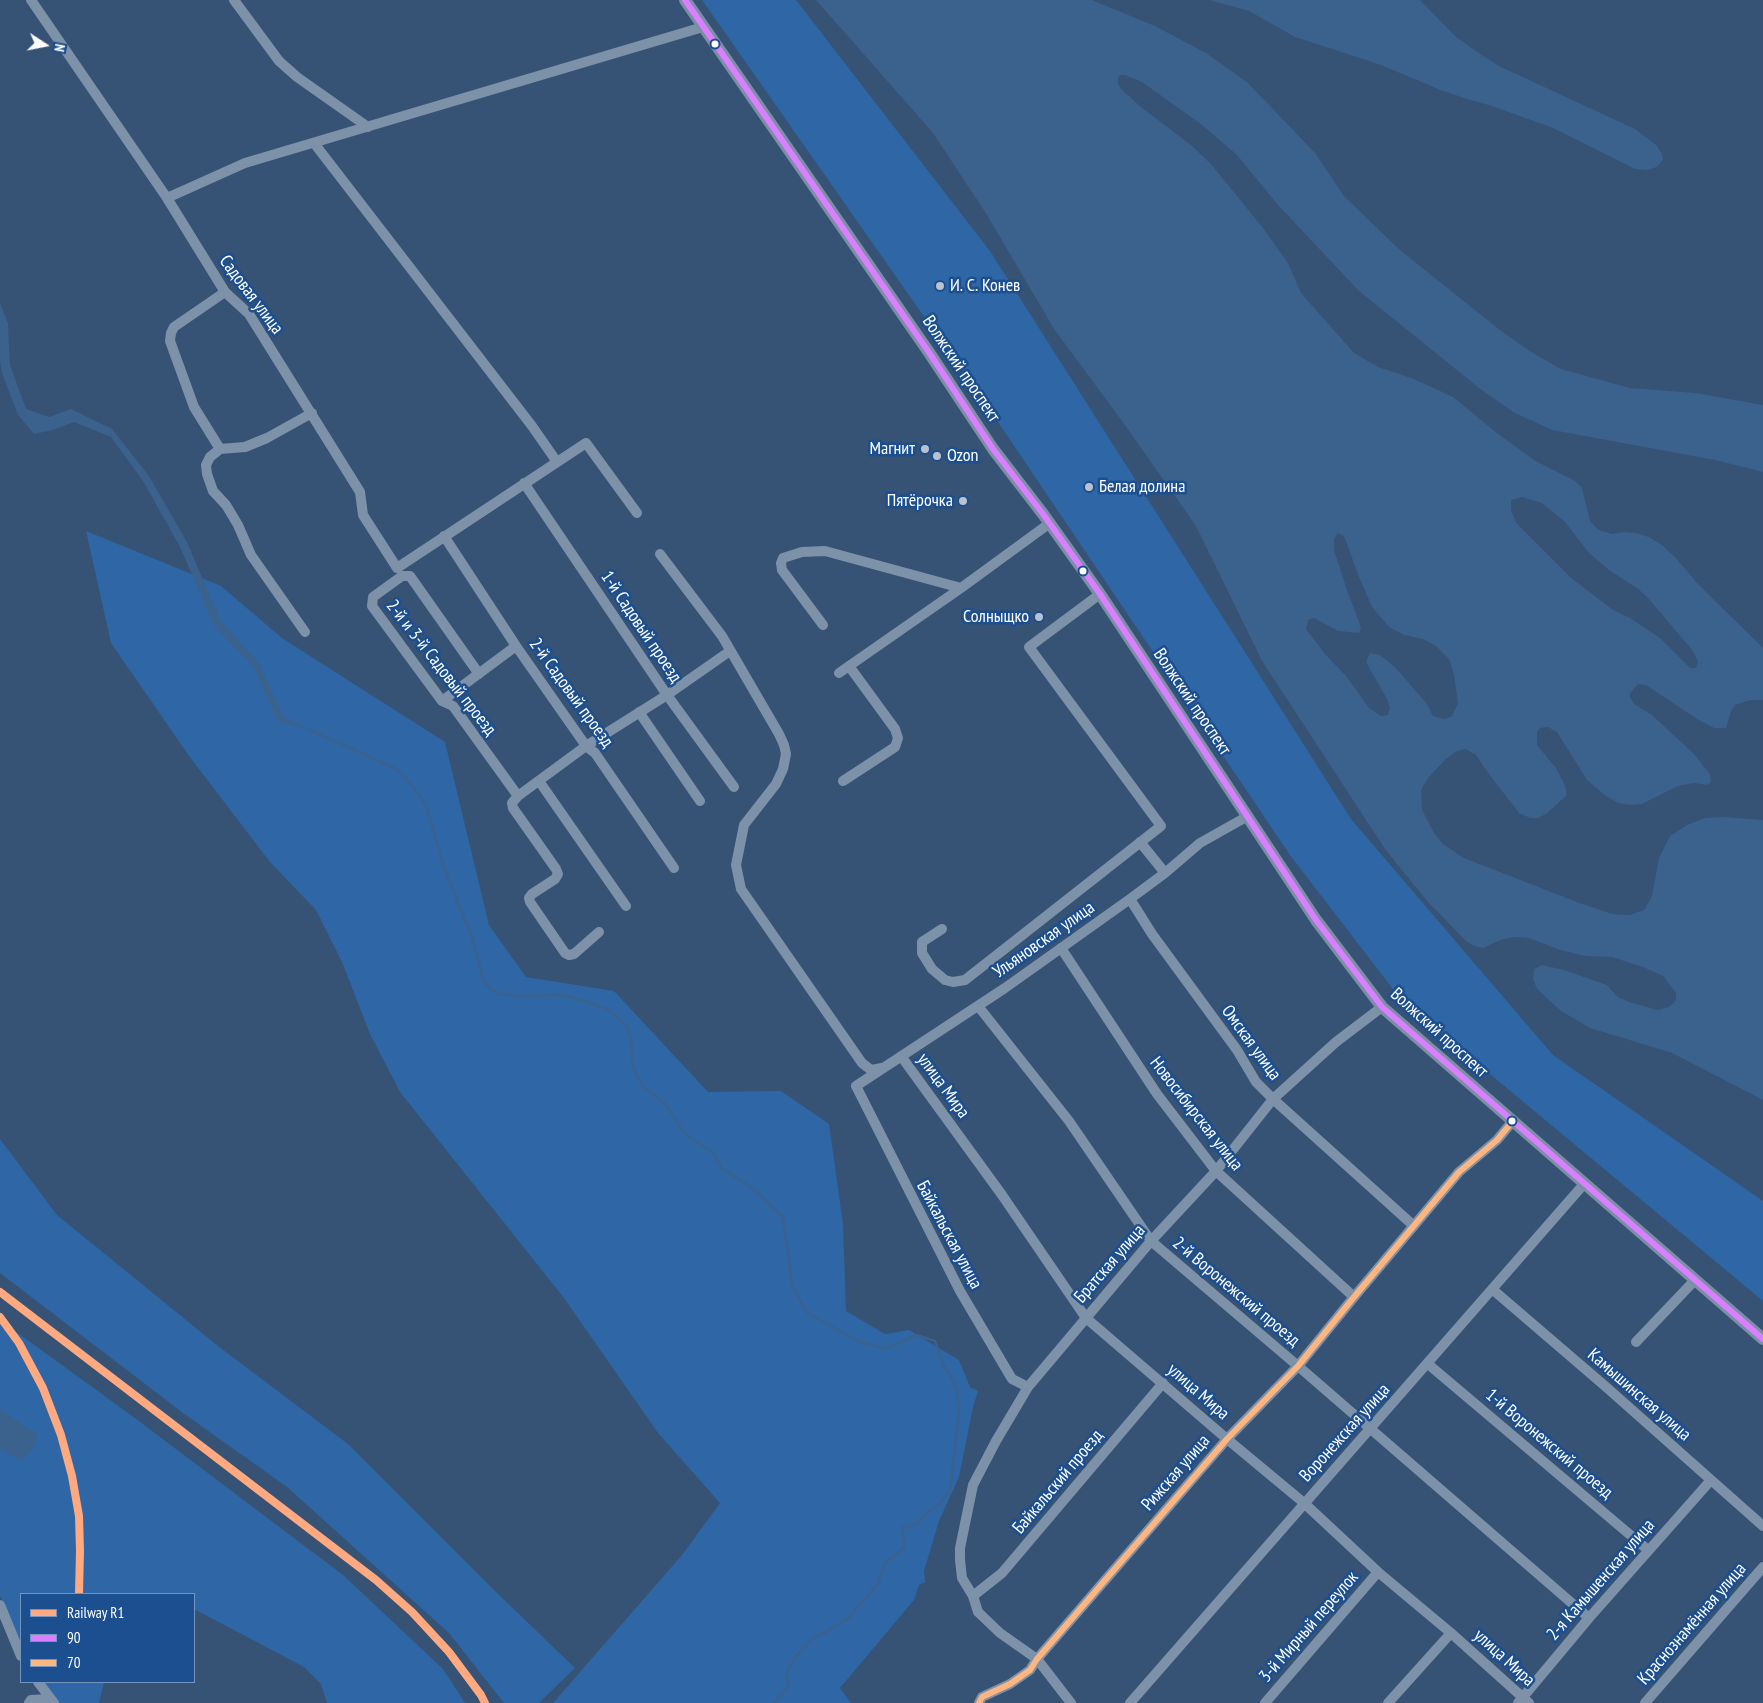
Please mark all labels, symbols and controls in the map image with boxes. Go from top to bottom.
north arrow [20,20,70,70]
unlabelled marker [710,39,720,49]
text: N [50,42,69,53]
street label: Садовая улица [214,251,288,339]
place label: И. С. Конев [950,275,1020,297]
marker: И. С. Конев [934,280,946,292]
street label: Волжский проспект [917,312,1005,426]
place label: Магнит [870,438,915,460]
marker: Магнит [919,443,931,455]
place label: Ozon [947,445,979,467]
marker: Ozon [931,450,943,462]
place label: Белая долина [1099,476,1185,498]
marker: Белая долина [1083,481,1095,493]
place label: Пятёрочка [887,490,953,512]
marker: Пятёрочка [957,495,969,507]
unlabelled marker [1078,566,1088,576]
street label: 1-й Садовый проезд [596,567,686,687]
street label: 2-й и 3-й Садовый проезд [381,596,501,740]
place label: Солныщко [963,606,1029,628]
marker: Солныщко [1033,611,1045,623]
street label: 2-й Садовый проезд [524,634,618,752]
street label: Волжский проспект [1148,645,1236,759]
street label: Ульяновская улица [989,897,1099,983]
street label: Волжский проспект [1386,984,1492,1082]
street label: Омская улица [1217,1001,1285,1085]
street label: улица Мира [912,1049,974,1123]
street label: Новосибирская улица [1145,1053,1247,1175]
unlabelled marker [1507,1116,1517,1126]
street label: Байкальская улица [911,1177,987,1293]
street label: Братская улица [1070,1220,1150,1308]
street label: 2-й Воронежский проезд [1168,1232,1304,1352]
street label: Камышинская улица [1583,1344,1695,1446]
street label: улица Мира [1163,1359,1233,1425]
street label: Воронежская улица [1295,1379,1395,1487]
street label: 1-й Воронежский проезд [1481,1384,1617,1504]
street label: Байкальский проезд [1008,1426,1108,1538]
street label: Рижская улица [1137,1431,1215,1515]
street label: 2-я Камышенская улица [1543,1515,1659,1645]
street label: Краснознамённая улица [1633,1559,1751,1689]
street label: 3-й Мирный переулок [1255,1567,1363,1687]
legend [20,1593,195,1683]
text: Railway R1 [67,1603,124,1622]
street label: улица Мира [1469,1625,1539,1691]
text: 90 [67,1628,81,1647]
text: 70 [67,1653,81,1672]

